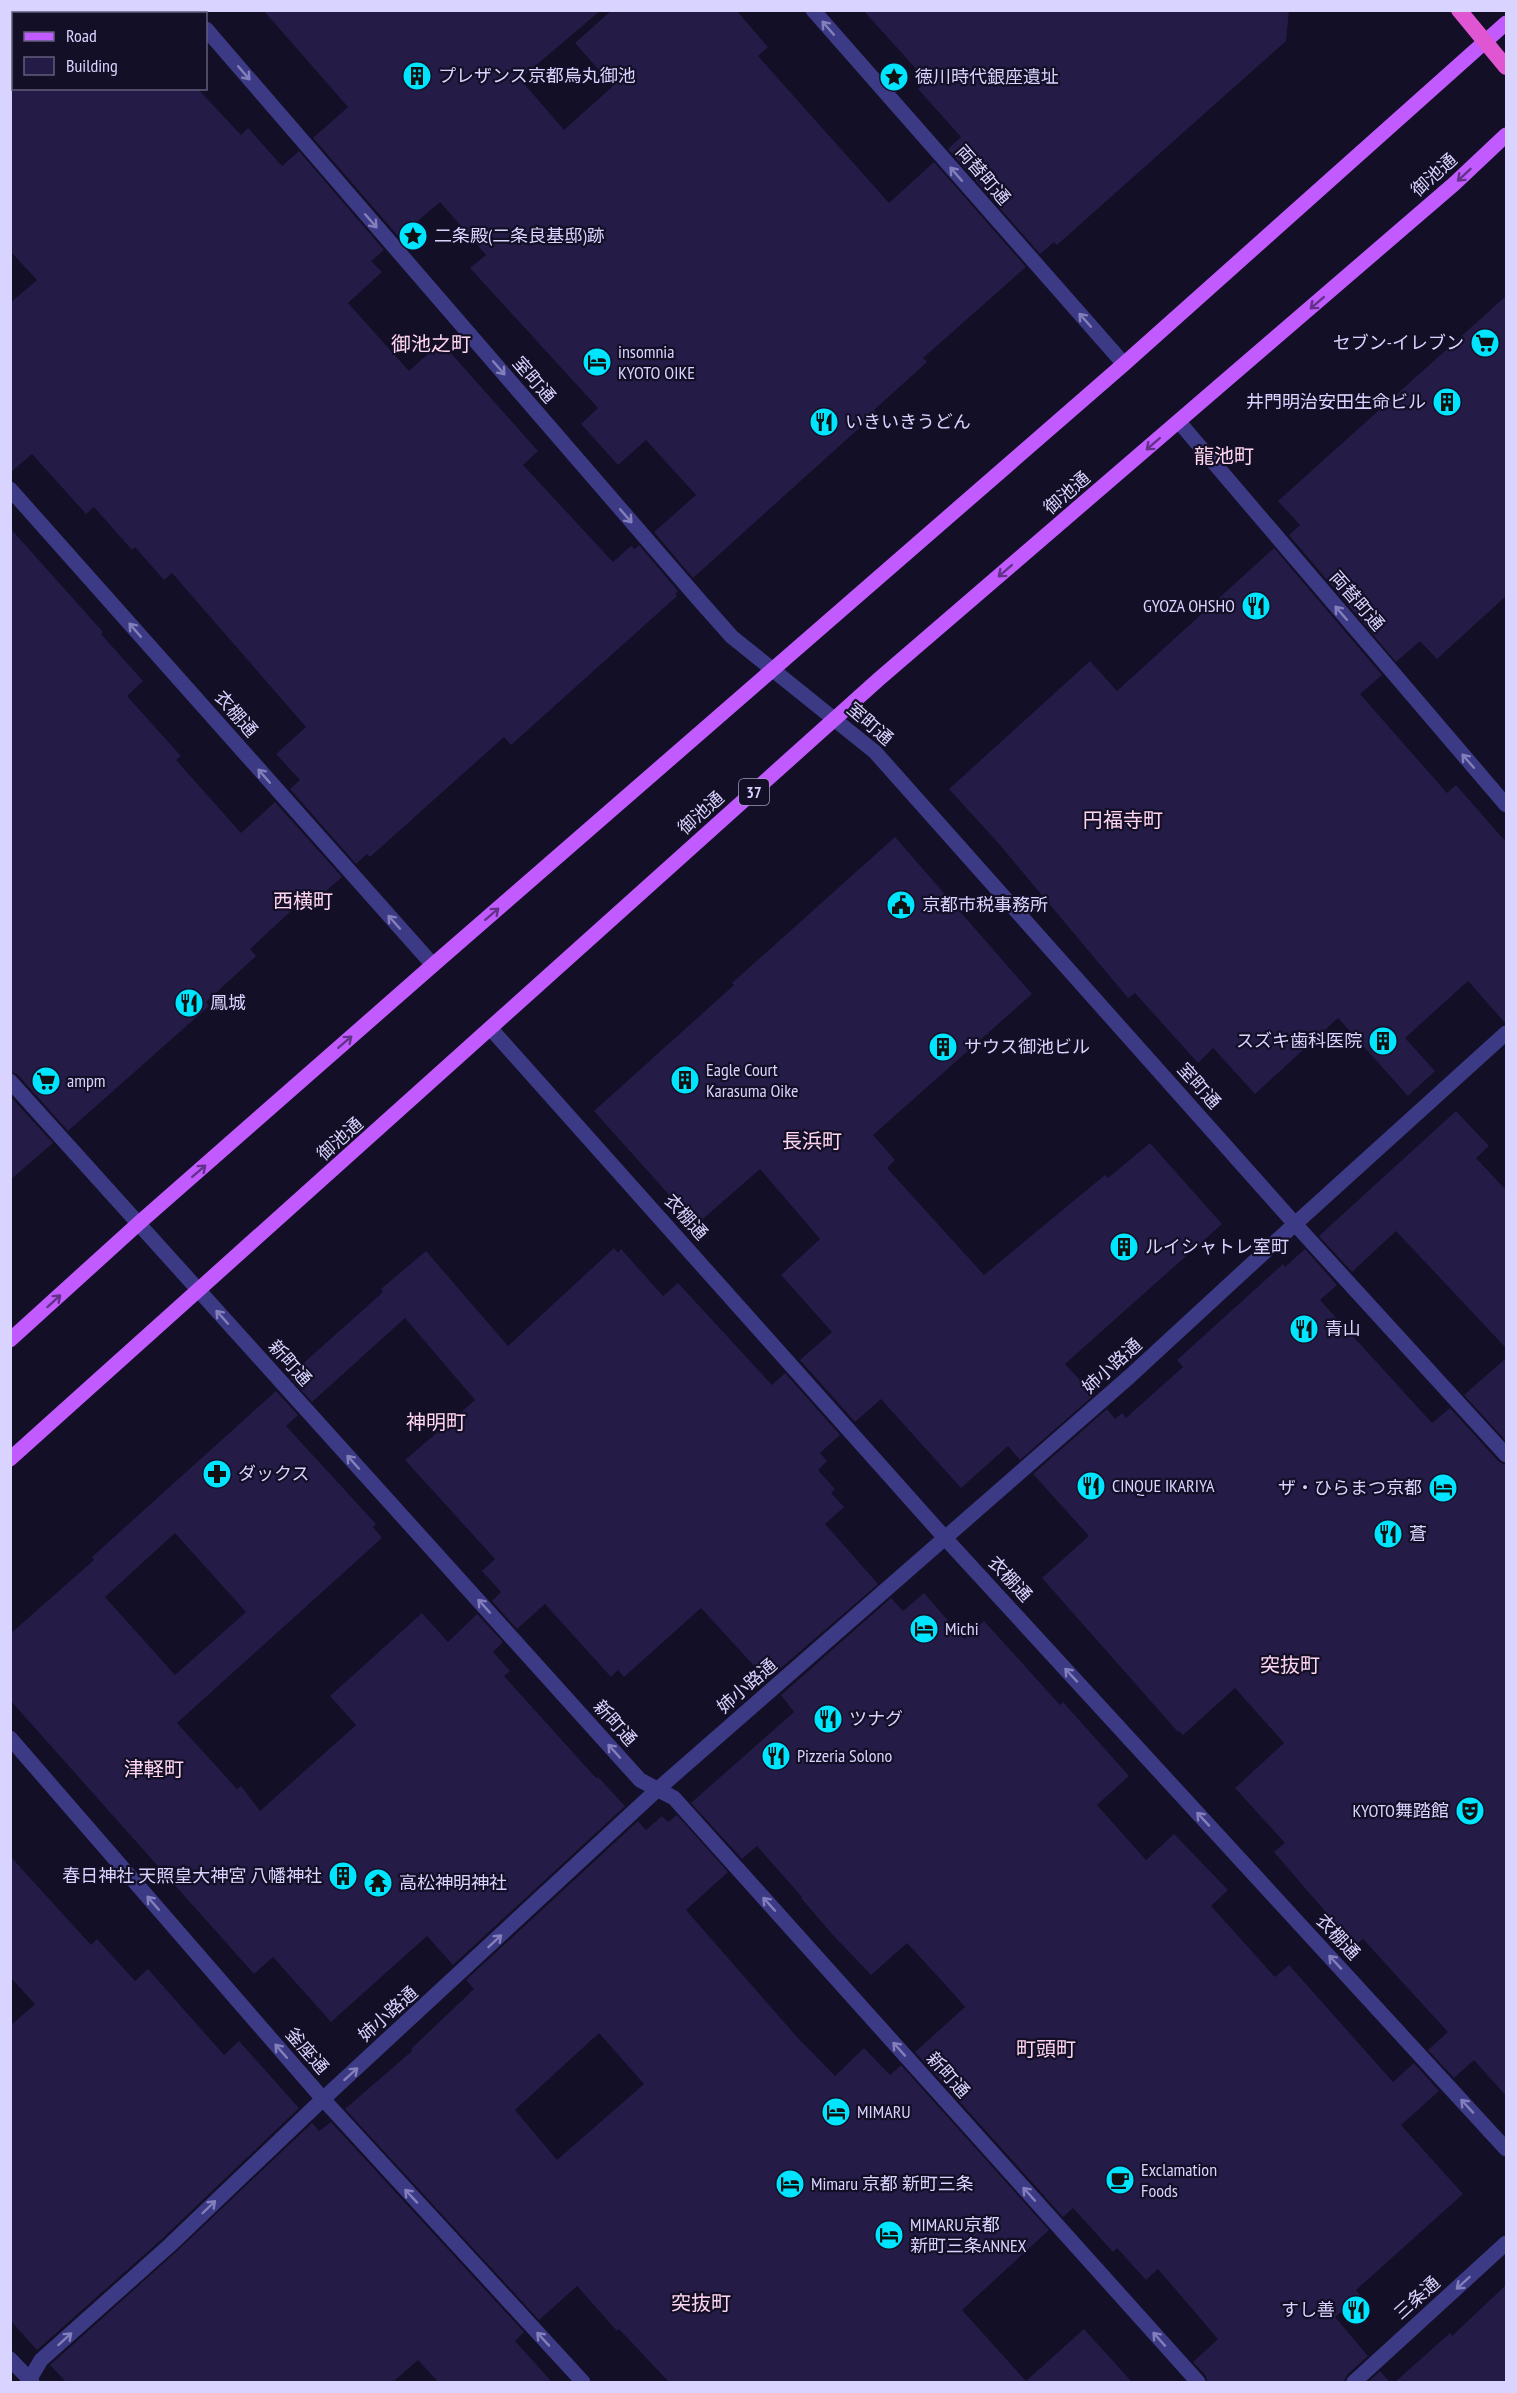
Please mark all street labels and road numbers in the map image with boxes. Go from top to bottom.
street label: 両替町通 [951,140,1016,209]
street label: 御池通 [1406,148,1461,201]
street label: 室町通 [508,352,561,408]
street label: 御池通 [1039,466,1095,519]
street label: 両替町通 [1325,566,1390,635]
street label: 衣棚通 [210,686,263,742]
street label: 室町通 [842,697,898,750]
road number: 37 [739,779,769,805]
street label: 御池通 [673,786,728,839]
street label: 室町通 [1173,1058,1226,1113]
street label: 御池通 [312,1112,367,1165]
street label: 衣棚通 [660,1189,713,1244]
street label: 姉小路通 [1077,1333,1146,1398]
street label: 新町通 [264,1335,317,1390]
street label: 衣棚通 [984,1551,1037,1606]
street label: 姉小路通 [712,1653,781,1718]
street label: 新町通 [589,1695,642,1750]
street label: 衣棚通 [1312,1909,1365,1964]
street label: 姉小路通 [353,1981,422,2046]
street label: 釜座通 [281,2023,334,2079]
street label: 新町通 [922,2047,975,2102]
street label: 三条通 [1389,2271,1444,2324]

